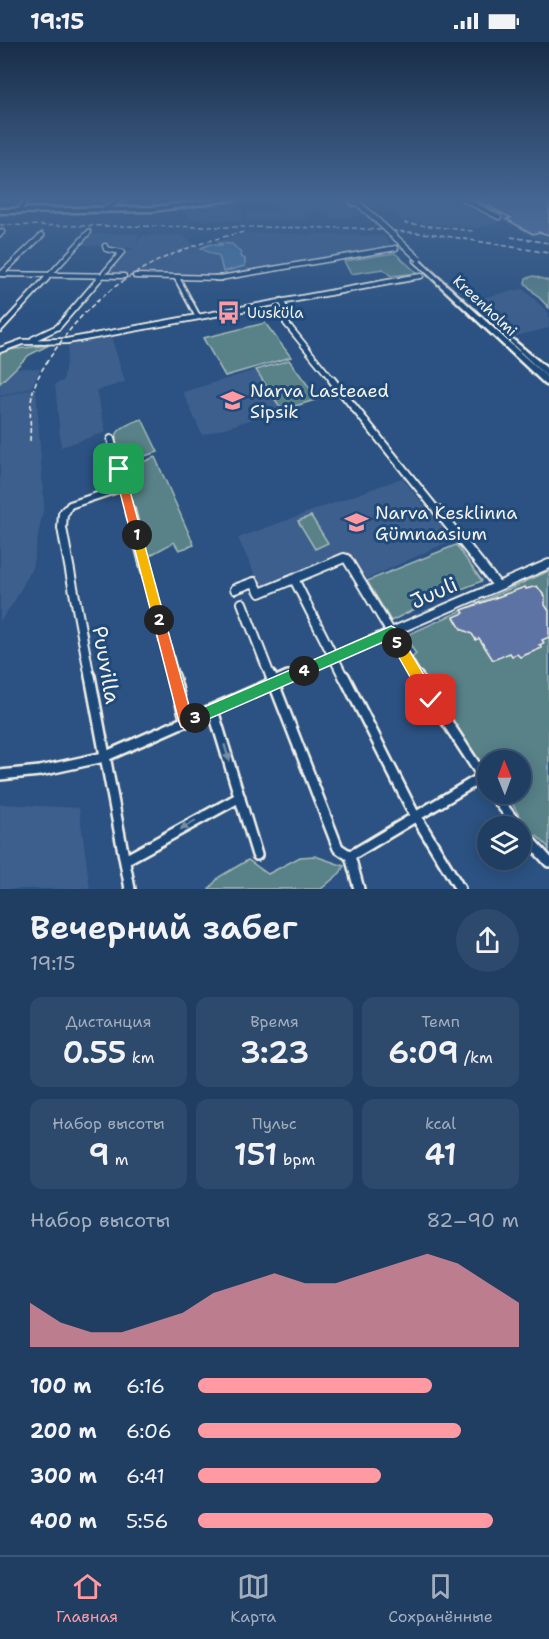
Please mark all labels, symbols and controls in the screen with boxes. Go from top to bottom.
text: 19:15 [30,7,84,36]
street label: Kreenholmi [449,271,521,341]
bus stop icon: Uusküla [216,300,242,326]
place label: Uusküla [247,303,304,323]
place label: Narva Lasteaed Sipsik [250,379,389,424]
school or university icon: Narva Lasteaed Sipsik [219,388,245,414]
pin [93,443,144,494]
icon: arrive [102,452,135,485]
place label: Narva Kesklinna Gümnaasium [375,501,517,546]
school or university icon: Narva Kesklinna Gümnaasium [344,510,370,536]
pin: 1 [122,520,152,550]
text: 1 [133,524,141,545]
street label: Juuli [406,570,462,616]
pin: 2 [144,605,174,635]
text: 2 [153,609,165,630]
street label: Puuvilla [85,624,127,706]
pin: 5 [382,628,412,658]
text: 5 [392,632,402,653]
pin: 4 [289,656,319,686]
text: 4 [298,660,310,681]
pin [405,674,456,725]
icon: check [414,683,447,716]
pin: 3 [180,703,210,733]
text: 3 [189,707,201,728]
one-way arrow [223,744,232,762]
north arrow [477,750,531,804]
map controls [477,750,531,870]
button: layers [477,816,531,870]
one-way arrow [180,820,197,830]
text: Вечерний забег [30,905,298,950]
button: share [456,909,519,972]
text: 19:15 [30,950,76,976]
text: Дистанция [66,1011,151,1032]
text: Время [250,1011,299,1032]
text: Темп [421,1011,460,1032]
text: 0.55 [63,1032,126,1073]
text: 3:23 [240,1032,309,1073]
text: 6:09 [388,1032,459,1073]
text: km [126,1047,154,1068]
text: /km [459,1047,493,1068]
text: Набор высоты [52,1113,165,1134]
text: Пульс [252,1113,297,1134]
text: kcal [425,1113,456,1134]
text: 9 [88,1134,109,1175]
text: 151 [234,1134,278,1175]
text: 41 [424,1134,457,1175]
text: m [109,1149,129,1170]
text: bpm [278,1149,315,1170]
text: Набор высоты [30,1207,170,1233]
text: 82–90 m [426,1207,519,1233]
text: 100 m [30,1373,92,1399]
text: 6:16 [126,1373,165,1399]
text: 200 m [30,1418,97,1444]
text: 6:06 [126,1418,172,1444]
text: 300 m [30,1463,97,1489]
text: 6:41 [126,1463,165,1489]
text: 400 m [30,1508,97,1534]
text: 5:56 [126,1508,169,1534]
tab: Главная [56,1570,118,1627]
tab: Карта [230,1570,276,1627]
tab: Сохранённые [388,1570,493,1627]

